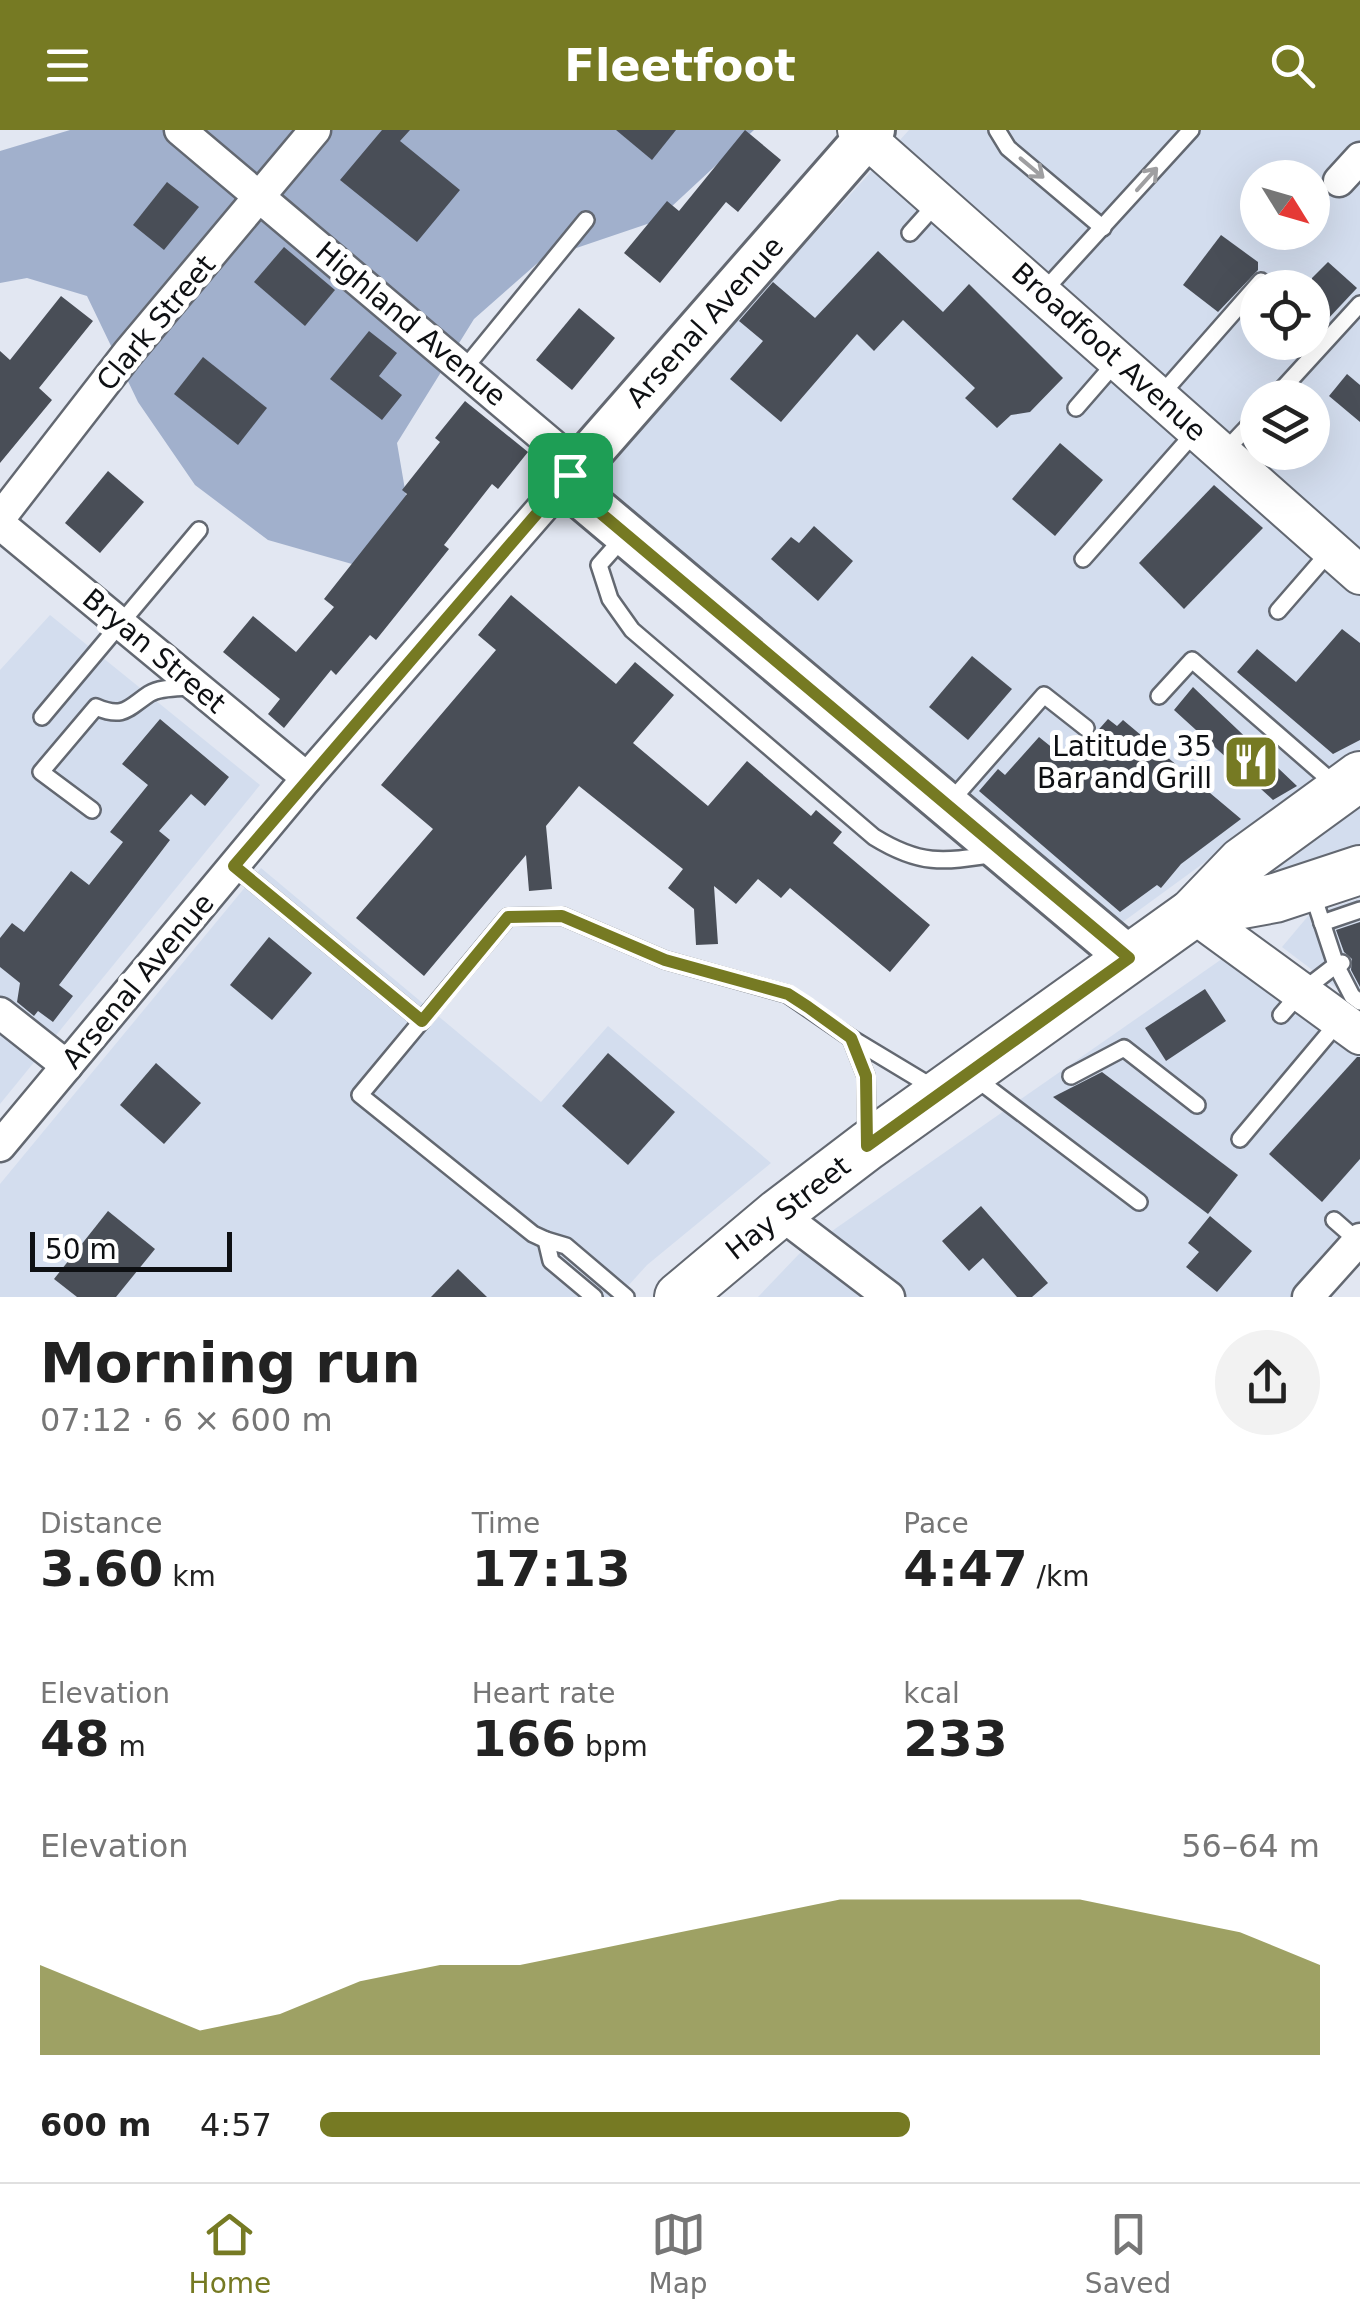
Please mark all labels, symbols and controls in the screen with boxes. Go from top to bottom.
icon: menu [40,38,95,93]
icon: search [1265,38,1320,93]
text: Fleetfoot [564,39,796,92]
one-way arrow [1018,156,1044,178]
north arrow [1240,160,1330,250]
map controls [1240,160,1330,470]
one-way arrow [1135,167,1158,192]
street label: Arsenal Avenue [620,230,790,414]
street label: Highland Avenue [309,235,513,413]
street label: Clark Street [90,249,222,397]
street label: Broadfoot Avenue [1005,256,1213,448]
button: locate [1240,270,1330,360]
button: layers [1240,380,1330,470]
pin [528,433,613,518]
icon: arrive [543,448,598,503]
street label: Bryan Street [76,582,232,720]
place label: Latitude 35 Bar and Grill [1037,730,1212,795]
restaurant icon: Latitude 35 Bar and Grill [1221,732,1281,792]
street label: Arsenal Avenue [55,887,221,1075]
street label: Hay Street [719,1149,857,1267]
scale bar [30,1227,232,1272]
text: 50 m [45,1233,117,1266]
button: share [1215,1330,1320,1435]
text: Morning run [40,1331,421,1395]
text: 07:12 · 6 × 600 m [40,1401,333,1439]
text: Distance [40,1507,162,1540]
text: Time [472,1507,540,1540]
text: Pace [903,1507,969,1540]
text: 3.60 [40,1540,163,1598]
text: 17:13 [472,1540,631,1598]
text: 4:47 [903,1540,1028,1598]
text: km [163,1560,216,1593]
text: /km [1028,1560,1090,1593]
text: Elevation [40,1677,170,1710]
text: Heart rate [472,1677,615,1710]
text: kcal [903,1677,960,1710]
text: 48 [40,1710,110,1768]
text: 166 [472,1710,576,1768]
text: 233 [903,1710,1008,1768]
text: m [110,1730,146,1763]
text: bpm [576,1730,648,1763]
text: Elevation [40,1827,189,1865]
text: 56–64 m [1181,1827,1320,1865]
text: 600 m [40,2106,151,2144]
text: 4:57 [200,2106,272,2144]
tab: Home [189,2207,271,2300]
tab: Map [649,2207,708,2300]
tab: Saved [1085,2207,1171,2300]

